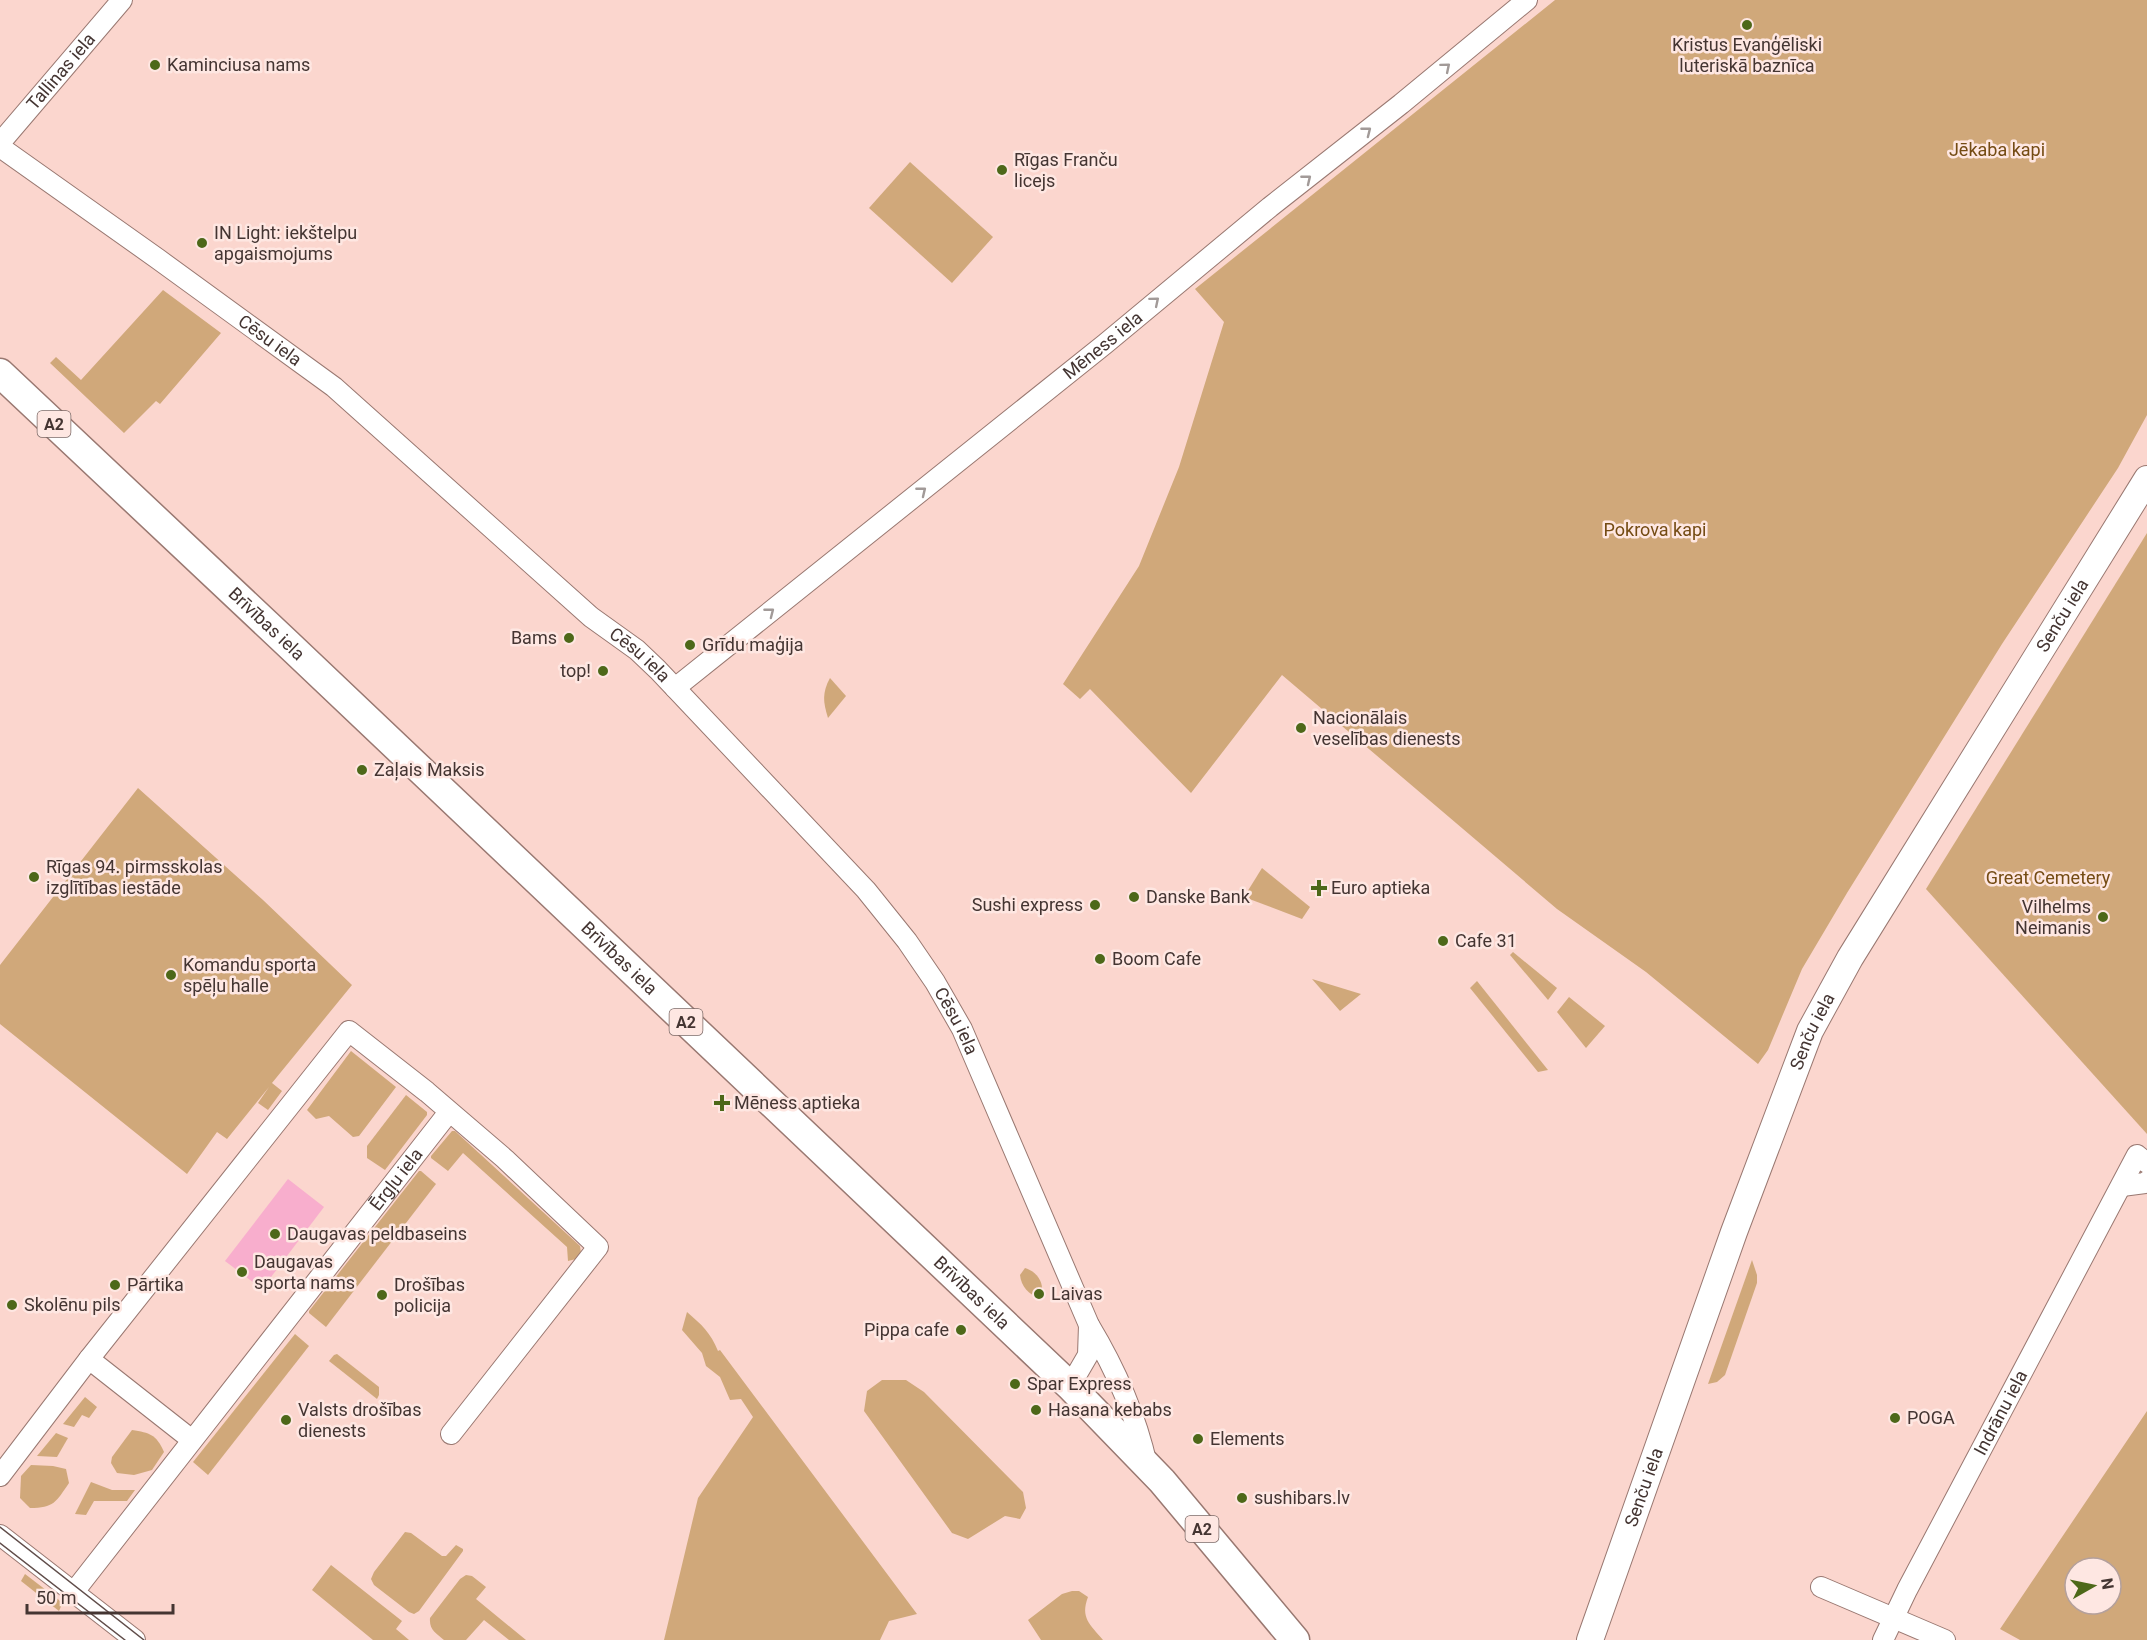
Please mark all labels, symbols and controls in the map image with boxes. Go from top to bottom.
marker: Kristus Evanģēliski luteriskā baznīca [1740,18,1754,32]
street label: Tallinas iela [22,28,99,114]
place label: Kristus Evanģēliski luteriskā baznīca [1672,34,1822,76]
place label: Kaminciusa nams [167,54,310,75]
marker: Kaminciusa nams [148,58,162,72]
one-way arrow [1440,63,1451,74]
one-way arrow [1360,127,1371,138]
park label: Jēkaba kapi [1949,139,2045,160]
place label: Rīgas Franču licejs [1014,149,1118,191]
marker: Rīgas Franču licejs [995,163,1009,177]
one-way arrow [1300,175,1311,186]
place label: IN Light: iekštelpu apgaismojums [214,222,357,264]
marker: IN Light: iekštelpu apgaismojums [195,236,209,250]
one-way arrow [1148,298,1159,309]
street label: Mēness iela [1059,307,1146,383]
street label: Cēsu iela [234,310,306,370]
road number: A2 [38,411,70,437]
one-way arrow [916,487,927,498]
park label: Pokrova kapi [1604,519,1706,540]
street label: Senču iela [2031,575,2093,655]
street label: Brīvības iela [224,583,309,664]
one-way arrow [763,609,774,620]
street label: Cēsu iela [606,623,675,686]
place label: Bams [511,627,557,648]
marker: Bams [562,631,576,645]
place label: Grīdu maģija [702,634,804,655]
marker: Grīdu maģija [683,638,697,652]
place label: top! [560,660,591,681]
marker: top! [596,664,610,678]
place label: Nacionālais veselības dienests [1313,707,1461,749]
marker: Nacionālais veselības dienests [1294,721,1308,735]
place label: Zaļais Maksis [374,759,484,781]
marker: Zaļais Maksis [355,763,369,777]
place label: Rīgas 94. pirmsskolas izglītības iestāde [46,856,222,898]
park label: Great Cemetery [1986,867,2111,888]
marker: Rīgas 94. pirmsskolas izglītības iestāde [27,870,41,884]
place label: Euro aptieka [1331,877,1430,898]
marker: Euro aptieka [1312,881,1326,895]
place label: Danske Bank [1146,886,1251,907]
marker: Danske Bank [1127,890,1141,904]
place label: Sushi express [972,894,1083,915]
place label: Vilhelms Neimanis [2015,896,2091,938]
marker: Sushi express [1088,898,1102,912]
marker: Vilhelms Neimanis [2096,910,2110,924]
street label: Brīvības iela [577,917,662,999]
place label: Cafe 31 [1455,930,1517,951]
marker: Cafe 31 [1436,934,1450,948]
place label: Boom Cafe [1112,948,1201,969]
marker: Boom Cafe [1093,952,1107,966]
place label: Komandu sporta spēļu halle [183,954,316,997]
marker: Komandu sporta spēļu halle [164,968,178,982]
street label: Cēsu iela [930,983,983,1057]
street label: Senču iela [1785,989,1839,1073]
road number: A2 [670,1009,702,1035]
place label: Mēness aptieka [734,1092,860,1113]
marker: Mēness aptieka [715,1096,729,1110]
street label: Ērgļu iela [365,1144,427,1214]
place label: Daugavas peldbaseins [287,1223,467,1244]
marker: Daugavas peldbaseins [268,1227,282,1241]
place label: Daugavas sporta nams [254,1251,355,1293]
street label: Brīvības iela [930,1251,1014,1333]
marker: Daugavas sporta nams [235,1265,249,1279]
place label: Pārtika [127,1274,184,1295]
place label: Drošības policija [394,1274,465,1316]
marker: Pārtika [108,1278,122,1292]
place label: Laivas [1051,1283,1103,1304]
marker: Laivas [1032,1287,1046,1301]
marker: Drošības policija [375,1288,389,1302]
place label: Skolēnu pils [24,1294,120,1315]
marker: Skolēnu pils [5,1298,19,1312]
place label: Pippa cafe [864,1319,949,1340]
marker: Pippa cafe [954,1323,968,1337]
street label: Indrānu iela [1969,1366,2031,1459]
place label: Spar Express [1027,1373,1131,1394]
marker: Spar Express [1008,1377,1022,1391]
place label: Valsts drošības dienests [298,1399,421,1441]
place label: Hasana kebabs [1048,1399,1172,1420]
marker: Hasana kebabs [1029,1403,1043,1417]
place label: POGA [1907,1407,1955,1428]
marker: POGA [1888,1411,1902,1425]
marker: Valsts drošības dienests [279,1413,293,1427]
place label: Elements [1210,1428,1285,1449]
marker: Elements [1191,1432,1205,1446]
street label: Senču iela [1620,1445,1667,1529]
place label: sushibars.lv [1254,1487,1350,1508]
marker: sushibars.lv [1235,1491,1249,1505]
road number: A2 [1186,1516,1218,1542]
north arrow [2063,1556,2123,1616]
scale bar [27,1577,172,1615]
text: N [2097,1577,2118,1591]
text: 50 m [36,1587,76,1608]

